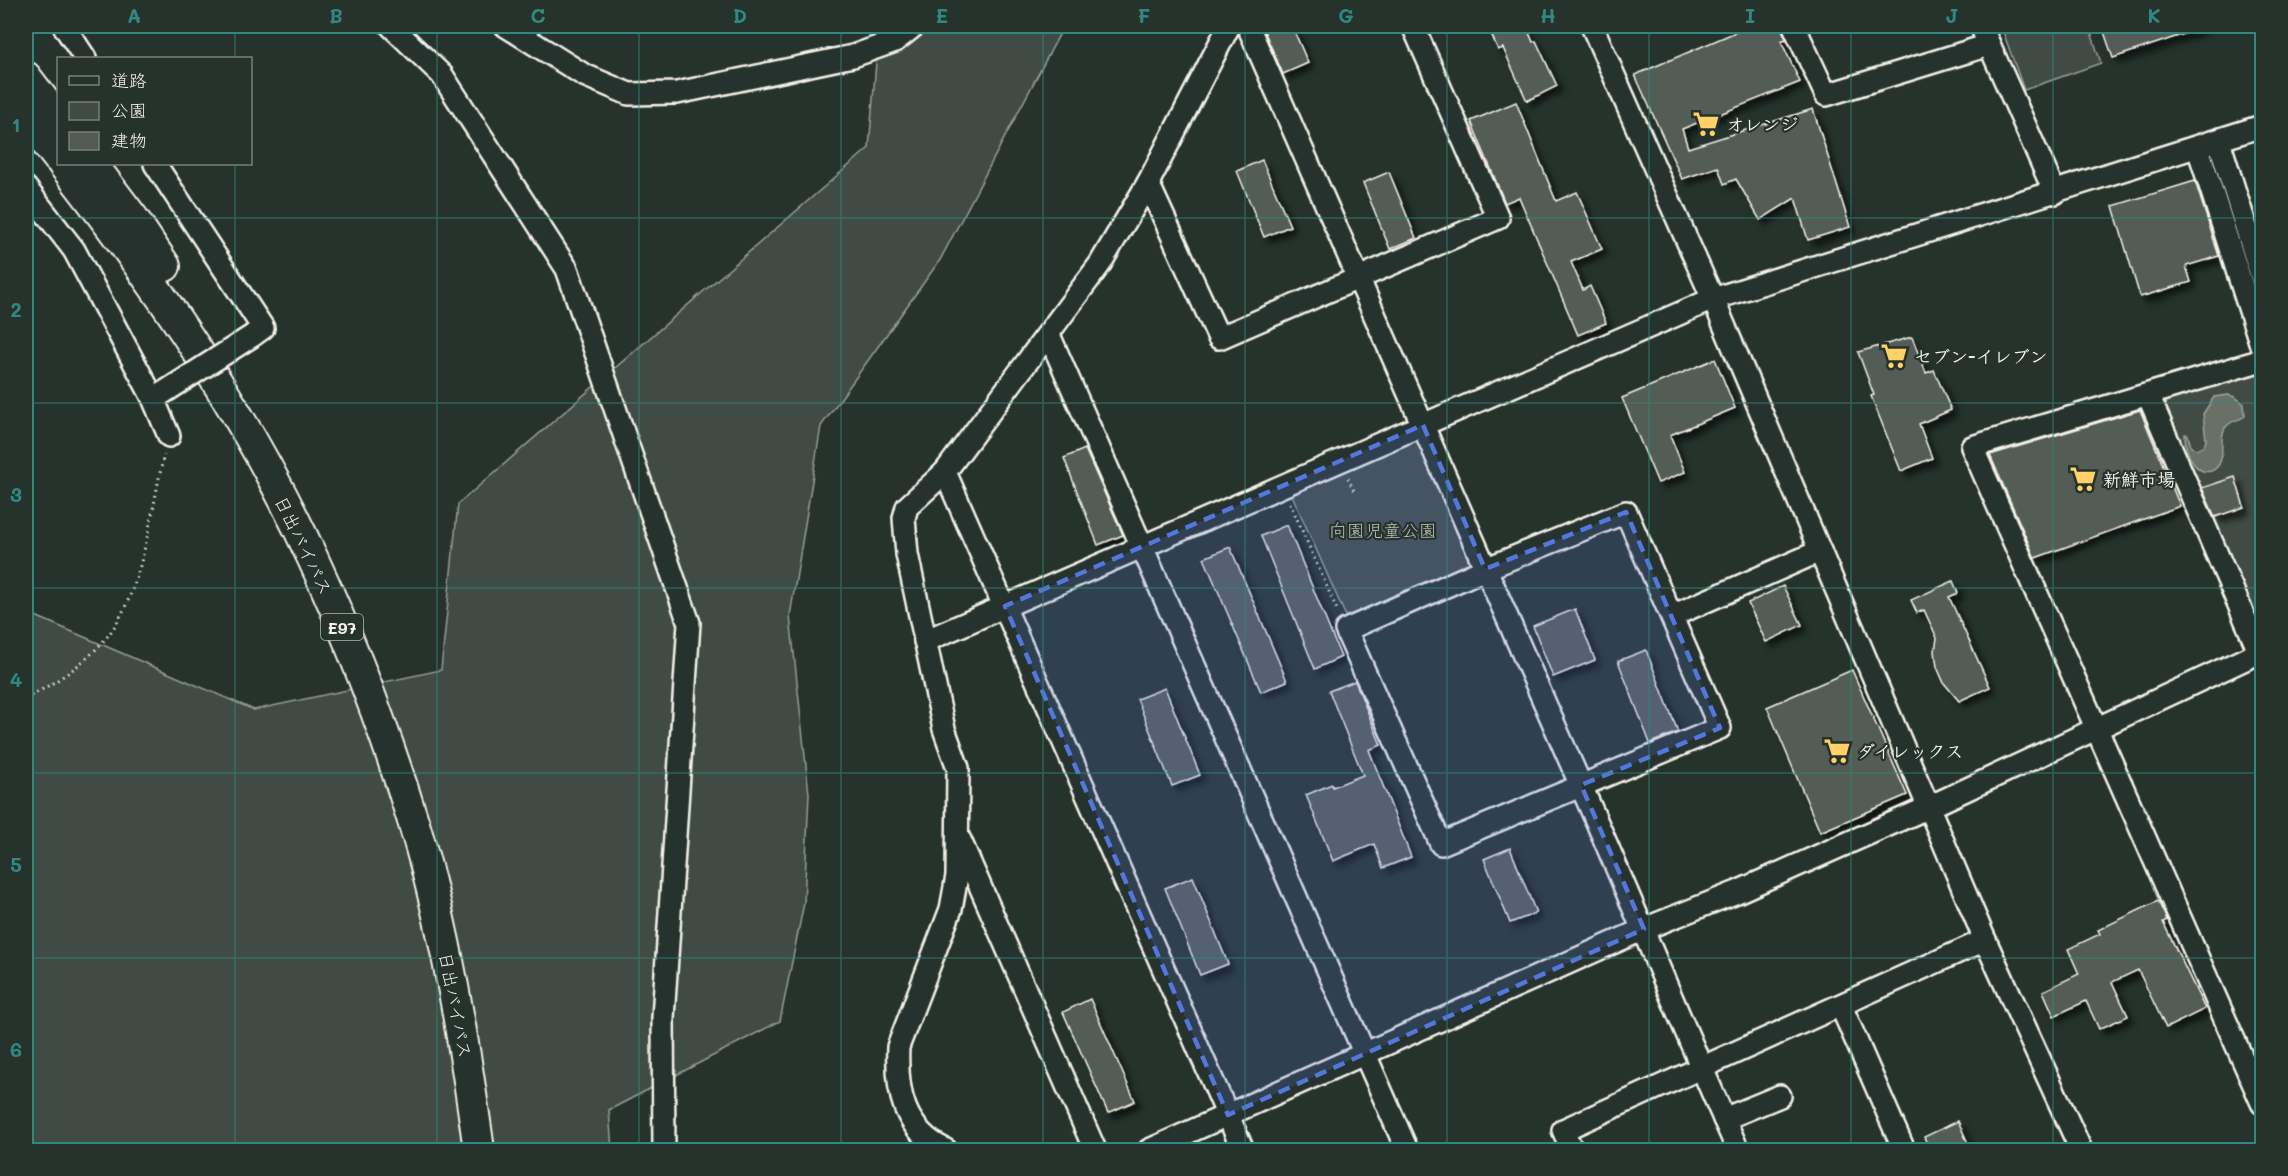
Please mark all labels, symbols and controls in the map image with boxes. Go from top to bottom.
text: A [127,2,141,28]
text: B [329,2,343,28]
text: C [531,2,546,28]
text: D [733,2,747,28]
text: E [936,2,948,28]
text: F [1138,2,1151,28]
text: G [1338,2,1354,28]
text: H [1540,2,1556,28]
text: I [1745,2,1755,28]
text: J [1945,2,1959,28]
text: K [2147,2,2161,28]
legend [57,57,252,165]
text: 道路 [111,68,147,92]
text: 公園 [111,98,147,122]
supermarket icon: オレンジ [1691,109,1721,139]
text: 1 [12,111,20,137]
place label: オレンジ [1726,112,1798,136]
text: 建物 [111,128,147,152]
text: 2 [10,296,22,322]
supermarket icon: セブン-イレブン [1879,341,1909,371]
place label: セブン-イレブン [1914,344,2048,368]
supermarket icon: 新鮮市場 [2068,464,2098,494]
place label: 新鮮市場 [2103,467,2175,491]
text: 3 [10,481,22,507]
street label: 日出バイパス [270,491,338,599]
park label: 向園児童公園 [1329,518,1437,542]
road number: E97 [321,614,363,640]
text: 4 [10,666,23,692]
supermarket icon: ダイレックス [1822,736,1852,766]
place label: ダイレックス [1857,739,1963,763]
text: 5 [10,851,22,877]
street label: 日出バイパス [434,950,478,1060]
text: 6 [10,1036,22,1062]

